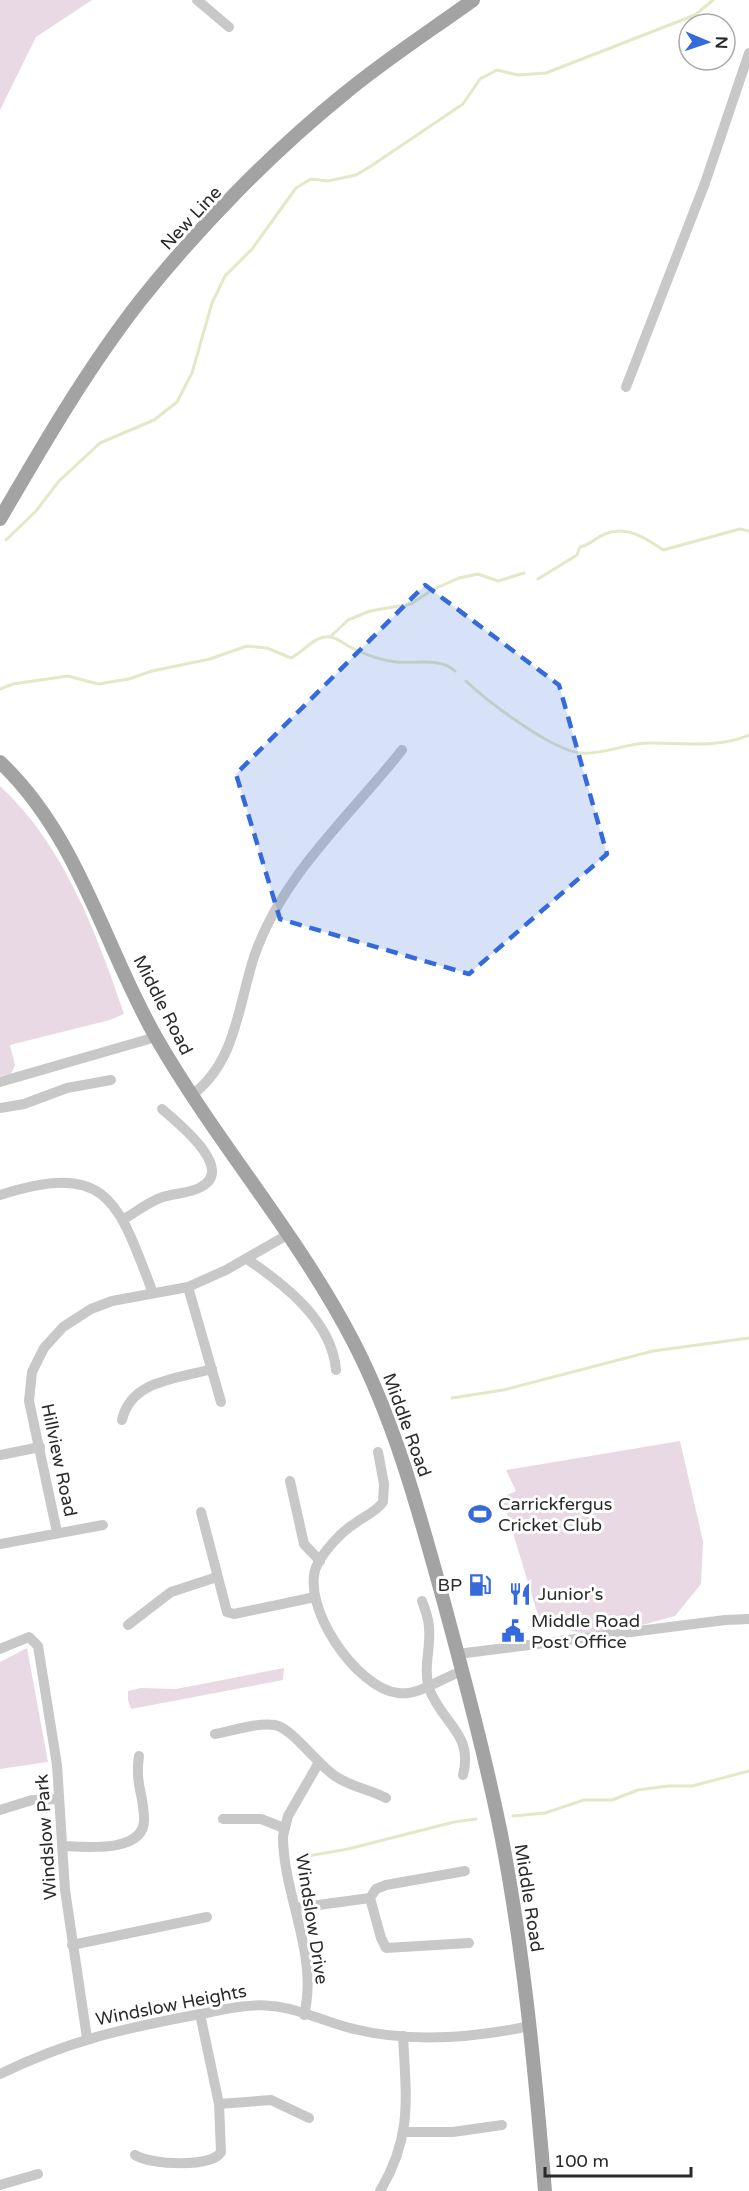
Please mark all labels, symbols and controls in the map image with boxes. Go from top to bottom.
north arrow [677,12,737,72]
text: N [711,36,731,49]
street label: New Line [156,182,226,254]
street label: Middle Road [128,951,198,1059]
street label: Middle Road [378,1370,436,1480]
street label: Hillview Road [36,1401,82,1519]
place label: Carrickfergus Cricket Club [498,1493,612,1536]
sports icon: Carrickfergus Cricket Club [467,1501,493,1527]
fuel station icon: BP [467,1572,493,1598]
place label: BP [437,1574,462,1596]
restaurant icon: Junior's [507,1581,533,1607]
place label: Junior's [538,1583,603,1605]
place label: Middle Road Post Office [531,1610,640,1653]
public building icon: Middle Road Post Office [500,1618,526,1644]
street label: Windslow Park [31,1773,61,1901]
street label: Middle Road [510,1842,548,1954]
street label: Windslow Drive [291,1852,333,1986]
street label: Windslow Heights [94,1980,248,2030]
scale bar [545,2140,690,2178]
text: 100 m [554,2150,609,2172]

